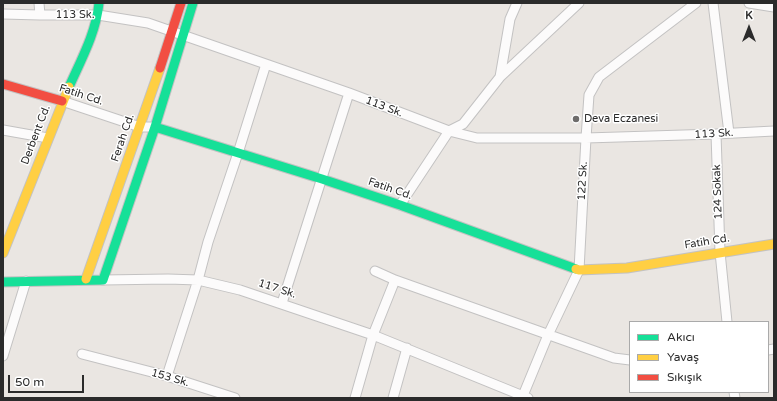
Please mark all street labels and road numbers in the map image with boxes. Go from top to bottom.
street label: 113 Sk. [55,8,95,22]
street label: Fatih Cd. [57,82,105,108]
street label: 113 Sk. [363,94,405,120]
street label: Derbent Cd. [19,103,53,167]
street label: Ferah Cd. [109,112,137,164]
street label: 113 Sk. [694,126,734,142]
street label: 122 Sk. [575,161,591,201]
street label: 124 Sokak [710,164,726,220]
street label: Fatih Cd. [366,175,414,203]
street label: Fatih Cd. [683,232,731,252]
street label: 117 Sk. [256,277,298,301]
street label: 153 Sk. [149,366,191,390]

